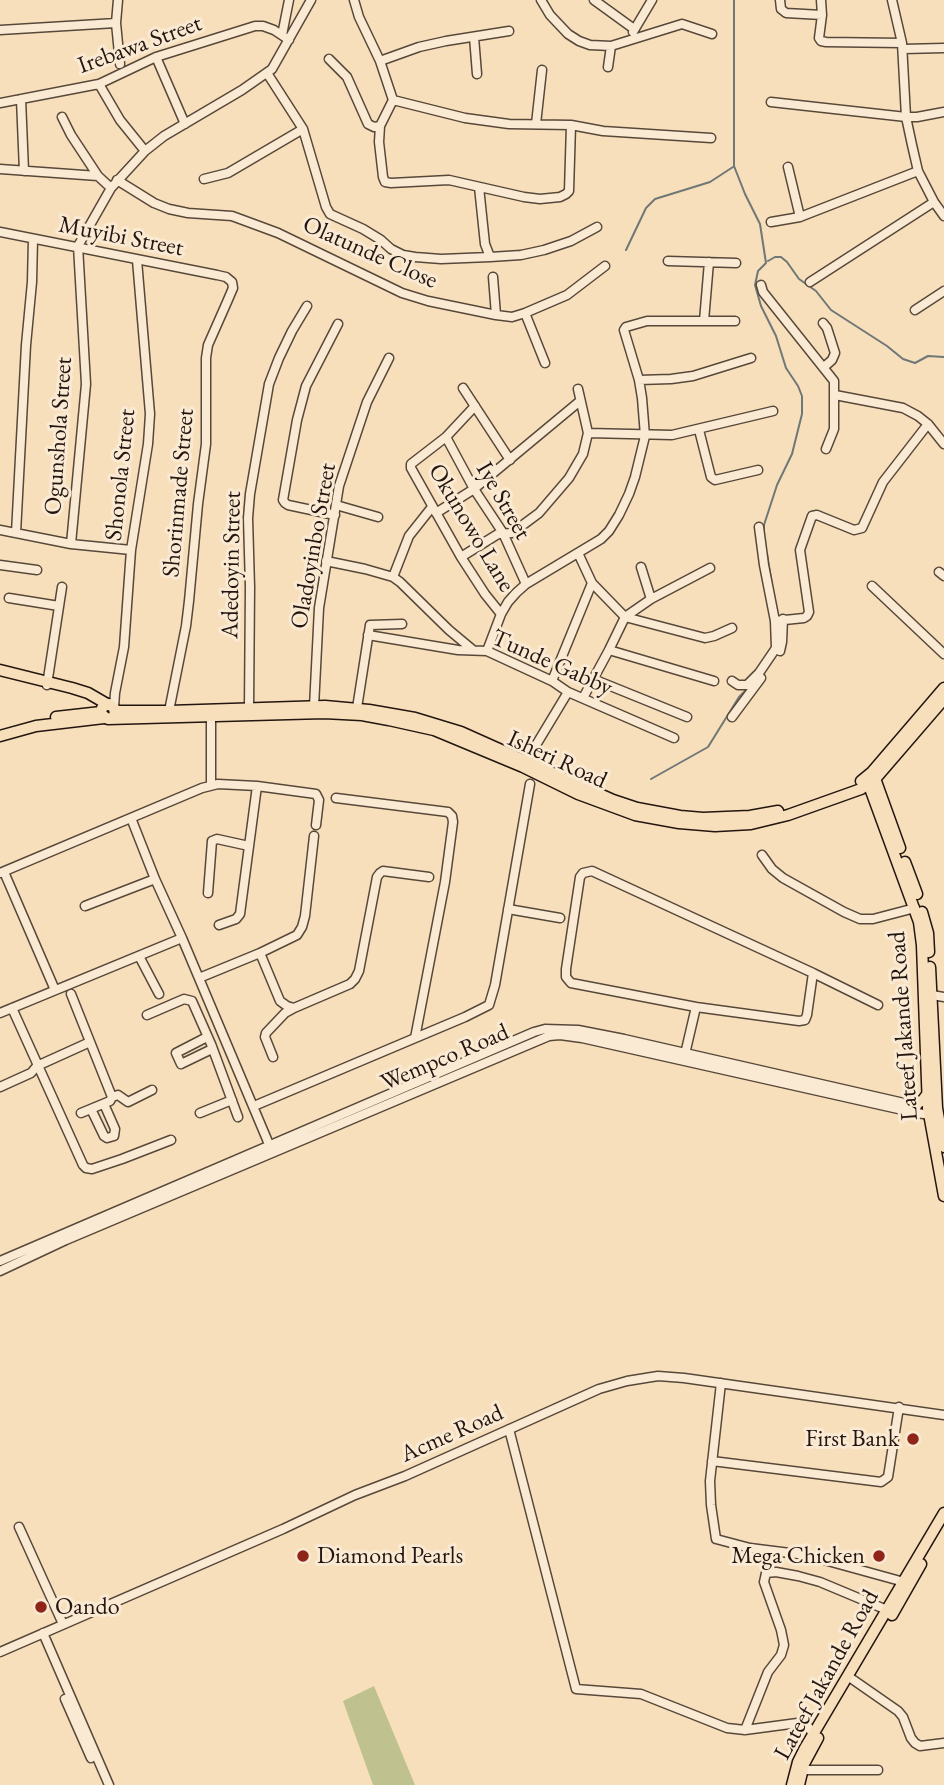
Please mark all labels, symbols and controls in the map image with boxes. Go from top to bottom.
street label: Irebawa Street [74,9,206,81]
street label: Olatunde Close [298,210,442,296]
street label: Muyibi Street [56,211,186,263]
street label: Ogunshola Street [39,356,79,516]
street label: Shorinmade Street [157,407,201,579]
street label: Shonola Street [100,408,142,542]
street label: Iye Street [469,457,537,545]
street label: Okunowo Lane [421,459,521,597]
street label: Oladoyinbo Street [285,461,343,631]
street label: Adedoyin Street [216,491,248,639]
street label: Tunde Gabby [487,624,617,702]
street label: Isheri Road [503,724,611,796]
street label: Lateef Jakande Road [883,930,925,1122]
street label: Wempco Road [377,1018,513,1098]
street label: Acme Road [396,1399,508,1469]
place label: First Bank [805,1425,899,1453]
marker: First Bank [905,1431,921,1447]
place label: Diamond Pearls [317,1542,463,1570]
place label: Mega Chicken [731,1542,865,1570]
marker: Diamond Pearls [295,1548,311,1564]
marker: Mega Chicken [871,1548,887,1564]
street label: Lateef Jakande Road [768,1585,886,1765]
place label: Oando [55,1593,120,1621]
marker: Oando [33,1599,49,1615]

